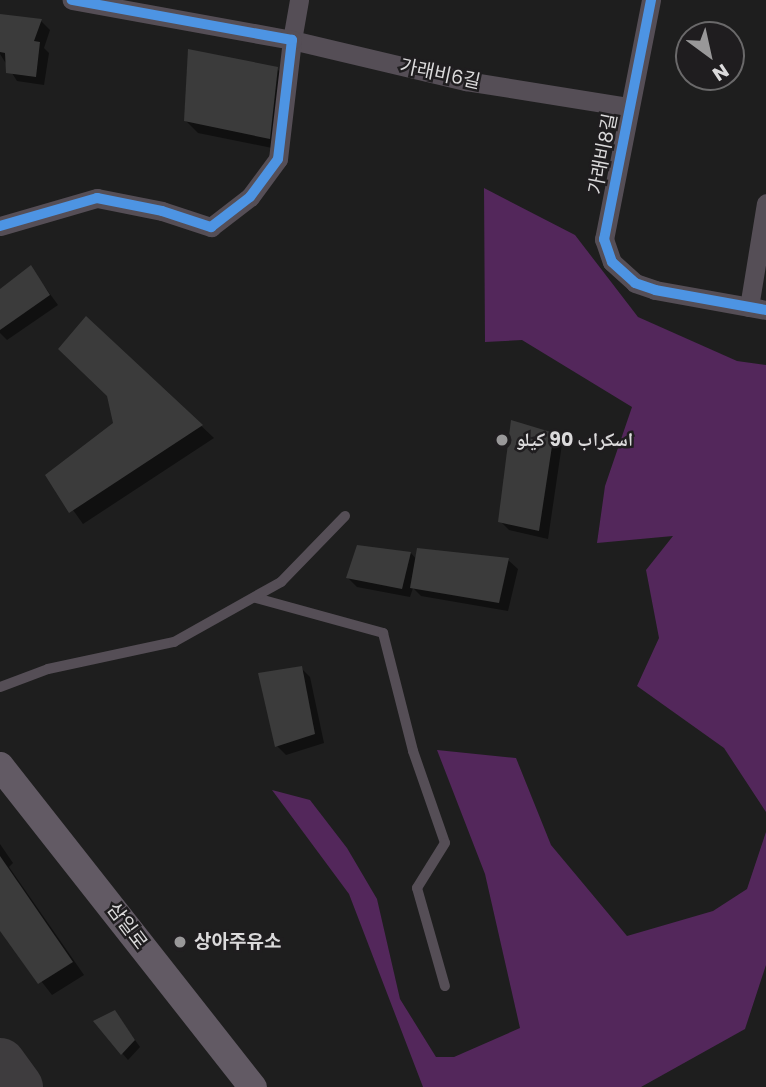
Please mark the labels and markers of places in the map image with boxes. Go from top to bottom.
place label: اسكراب 90 كيلو [516,429,633,451]
marker: اسكراب 90 كيلو [494,432,510,448]
place label: 상아주유소 [194,931,281,953]
marker: 상아주유소 [172,934,188,950]

